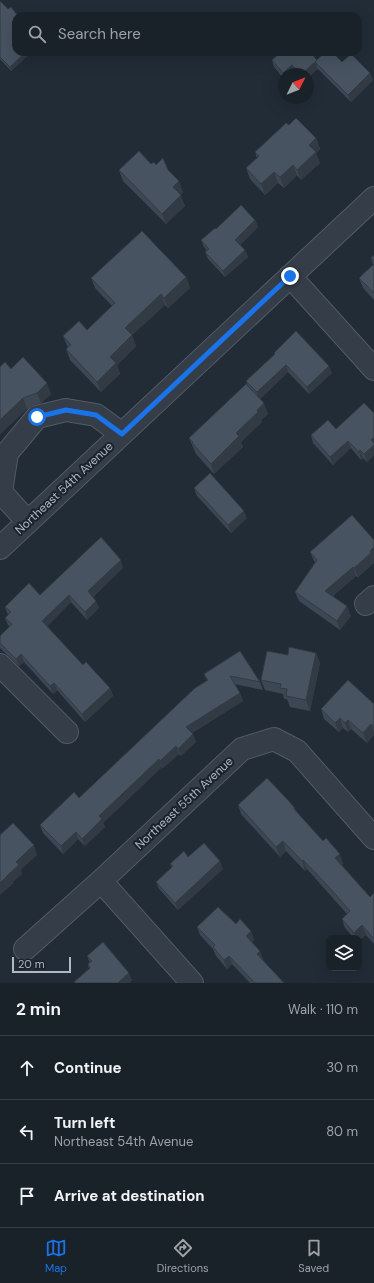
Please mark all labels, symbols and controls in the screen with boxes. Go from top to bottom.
search box [12,12,362,56]
icon: search [26,23,48,45]
text: Search here [58,24,141,44]
north arrow [278,68,314,104]
route end [281,267,299,285]
route start [28,408,46,426]
street label: Northeast 54th Avenue [12,438,117,538]
street label: Northeast 55th Avenue [131,753,237,853]
map controls [326,935,362,971]
button: layers [326,935,362,971]
scale bar [12,955,71,974]
text: 20 m [18,957,44,971]
text: 2 min [16,998,61,1020]
text: Walk · 110 m [288,1001,358,1018]
icon: ahead [16,1057,38,1079]
text: Continue [54,1058,122,1078]
text: 30 m [326,1059,358,1076]
text: Turn left [54,1113,115,1133]
icon: left [16,1121,38,1143]
text: 80 m [326,1123,358,1140]
text: Northeast 54th Avenue [54,1133,193,1150]
icon: arrive [16,1185,38,1207]
text: Arrive at destination [54,1186,205,1206]
tab: Map [45,1237,67,1275]
tab: Directions [157,1237,209,1275]
tab: Saved [298,1237,329,1275]

